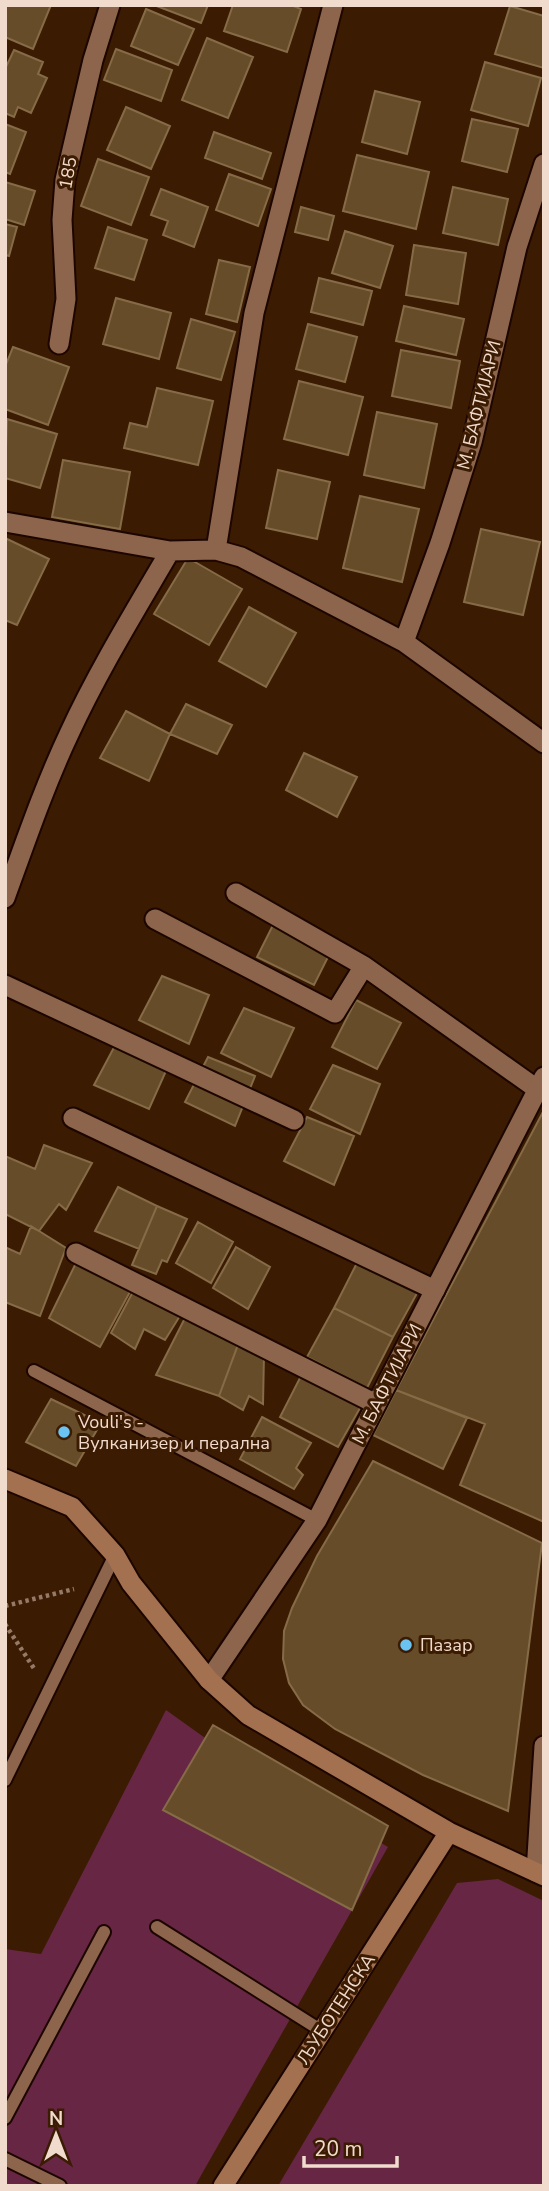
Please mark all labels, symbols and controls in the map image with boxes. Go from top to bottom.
street label: 185 [53,155,83,191]
street label: М. БАФТИЈАРИ [451,338,507,472]
street label: М. БАФТИЈАРИ [346,1320,428,1448]
place label: Vouli's - Вулканизер и перална [77,1410,270,1455]
marker: Vouli's - Вулканизер и перална [56,1424,72,1440]
place label: Пазар [420,1633,473,1657]
marker: Пазар [398,1637,414,1653]
street label: ЉУБОТЕНСКА [291,1949,381,2069]
north arrow [21,2100,91,2170]
text: N [49,2106,63,2132]
scale bar [304,2124,397,2168]
text: 20 m [314,2135,363,2163]

